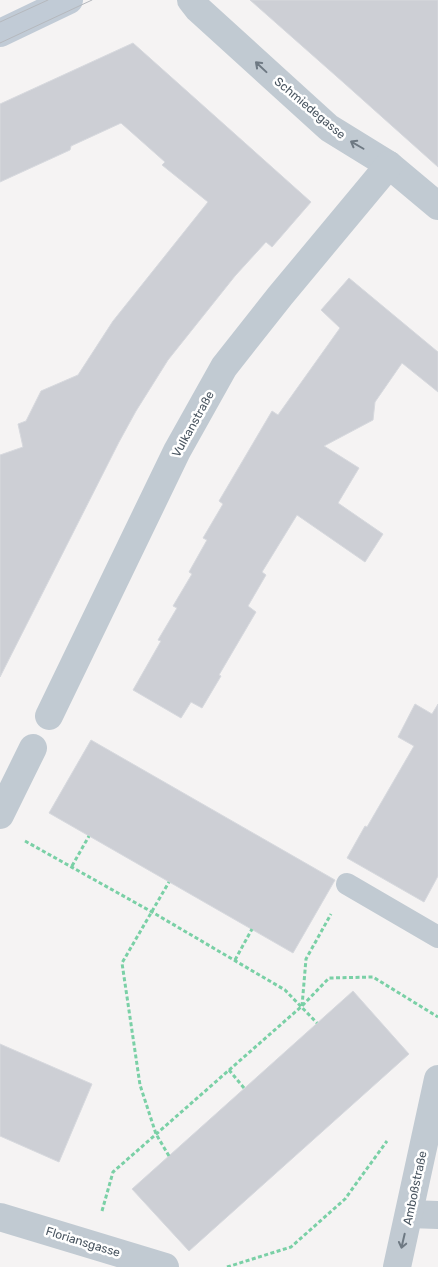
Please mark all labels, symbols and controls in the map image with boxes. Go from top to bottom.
one-way arrow [255,61,268,73]
street label: Schmiedegasse [272,74,349,142]
one-way arrow [351,140,365,150]
street label: Vulkanstraße [169,388,217,459]
street label: Amboßstraße [400,1149,430,1226]
street label: Floriansgasse [44,1224,122,1260]
one-way arrow [398,1232,407,1248]

